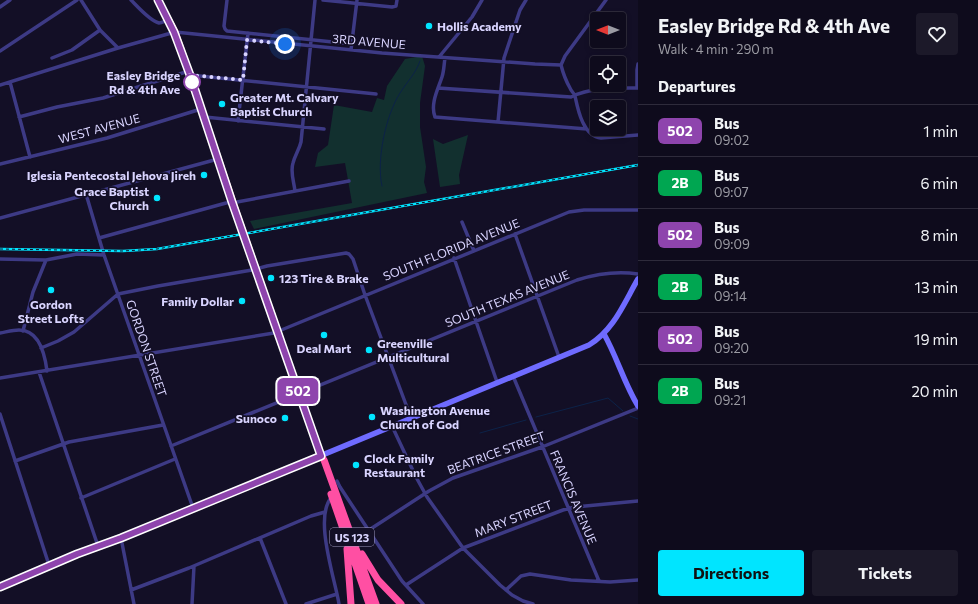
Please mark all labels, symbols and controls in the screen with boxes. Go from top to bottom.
north arrow [590,12,626,48]
map controls [590,12,626,136]
button: heart [916,13,958,55]
text: Easley Bridge Rd & 4th Ave [658,14,890,37]
place label: Hollis Academy [437,19,522,33]
marker: Hollis Academy [424,21,434,31]
street label: 3RD AVENUE [332,31,406,51]
your location [275,34,295,54]
text: Walk · 4 min · 290 m [658,41,774,57]
button: locate [590,56,626,92]
place label: Easley Bridge Rd & 4th Ave [107,68,180,96]
marker: Easley Bridge Rd & 4th Ave [183,73,201,91]
text: Departures [658,77,736,95]
place label: Greater Mt. Calvary Baptist Church [230,90,339,118]
marker: Greater Mt. Calvary Baptist Church [217,99,227,109]
button: layers [590,100,626,136]
street label: WEST AVENUE [57,110,141,146]
text: Bus [714,114,739,132]
text: 502 [667,122,693,139]
text: 1 min [923,122,958,140]
text: 09:02 [714,132,749,148]
text: Bus [714,166,739,184]
place label: Iglesia Pentecostal Jehova Jireh [27,168,196,183]
marker: Iglesia Pentecostal Jehova Jireh [199,170,209,180]
text: 2B [671,174,689,191]
text: 6 min [920,174,958,192]
place label: Grace Baptist Church [74,184,149,212]
text: 09:07 [714,184,749,200]
marker: Grace Baptist Church [152,193,162,203]
street label: SOUTH FLORIDA AVENUE [381,215,521,283]
text: Bus [714,218,739,236]
text: 502 [667,226,693,243]
text: 8 min [920,226,958,244]
text: 09:09 [714,236,750,252]
street label: SOUTH TEXAS AVENUE [443,267,571,329]
text: Bus [714,270,739,288]
place label: 123 Tire & Brake [279,271,368,285]
marker: 123 Tire & Brake [266,273,276,283]
text: 2B [671,278,689,295]
text: 13 min [915,278,958,296]
marker: Gordon Street Lofts [46,285,56,295]
text: 09:14 [714,288,747,304]
place label: Family Dollar [161,294,234,308]
marker: Family Dollar [237,296,247,306]
place label: Gordon Street Lofts [18,297,85,325]
street label: GORDON STREET [124,298,170,398]
text: Bus [714,322,739,340]
marker: Deal Mart [319,330,329,340]
text: 502 [667,330,693,347]
text: 19 min [914,330,958,348]
place label: Greenville Multicultural [377,336,449,364]
text: 09:20 [714,340,749,356]
place label: Deal Mart [297,341,351,355]
marker: Greenville Multicultural [364,345,374,355]
text: Bus [714,374,739,392]
line badge: 502 [275,378,321,404]
text: 502 [285,382,311,399]
text: 2B [671,382,689,399]
text: 20 min [912,382,958,400]
text: 09:21 [714,392,746,408]
place label: Washington Avenue Church of God [380,403,490,431]
place label: Sunoco [236,411,277,425]
marker: Washington Avenue Church of God [367,412,377,422]
marker: Sunoco [280,413,290,423]
street label: BEATRICE STREET [445,428,547,476]
street label: FRANCIS AVENUE [548,448,600,546]
place label: Clock Family Restaurant [364,451,435,479]
marker: Clock Family Restaurant [351,460,361,470]
street label: MARY STREET [472,497,554,539]
road number: US 123 [330,528,374,546]
button: Directions [658,550,804,596]
button: Tickets [812,550,958,596]

